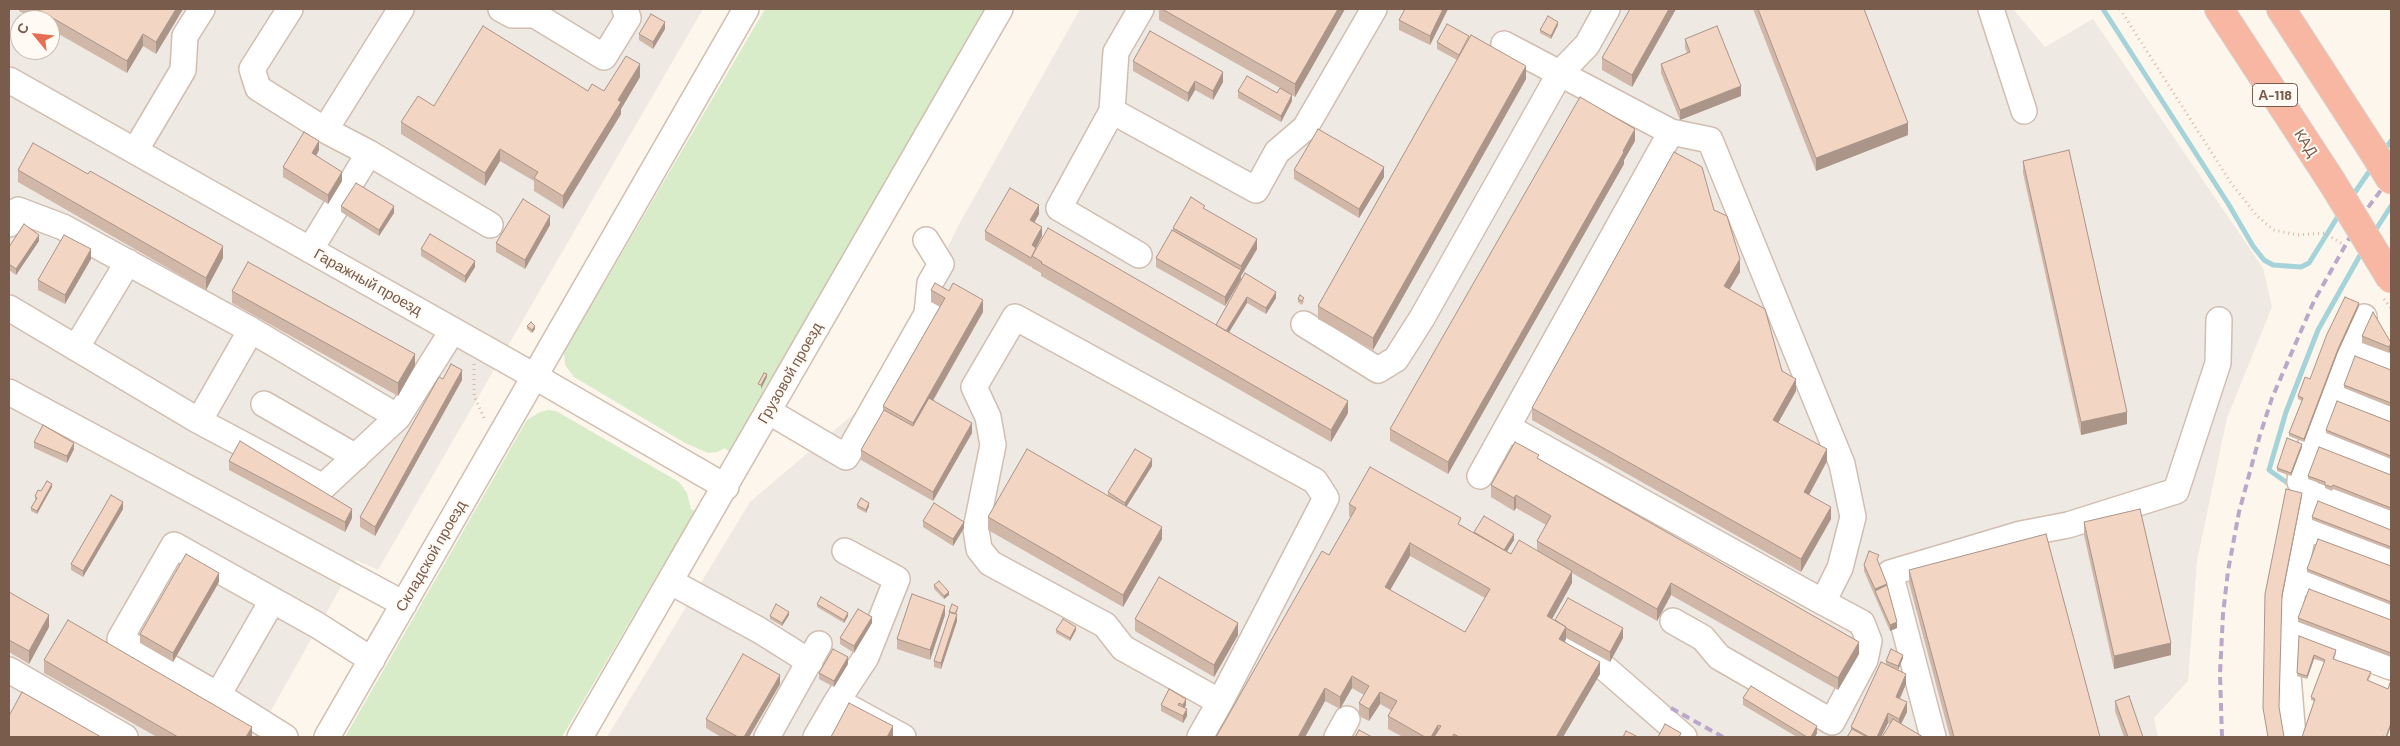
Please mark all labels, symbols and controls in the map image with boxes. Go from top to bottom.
north arrow [10,10,60,60]
text: С [12,20,32,37]
road number: А-118 [2252,84,2298,106]
street label: КАД [2290,126,2322,160]
street label: Гаражный проезд [311,245,425,319]
street label: Грузовой проезд [754,319,826,427]
street label: Складской проезд [392,497,470,615]

